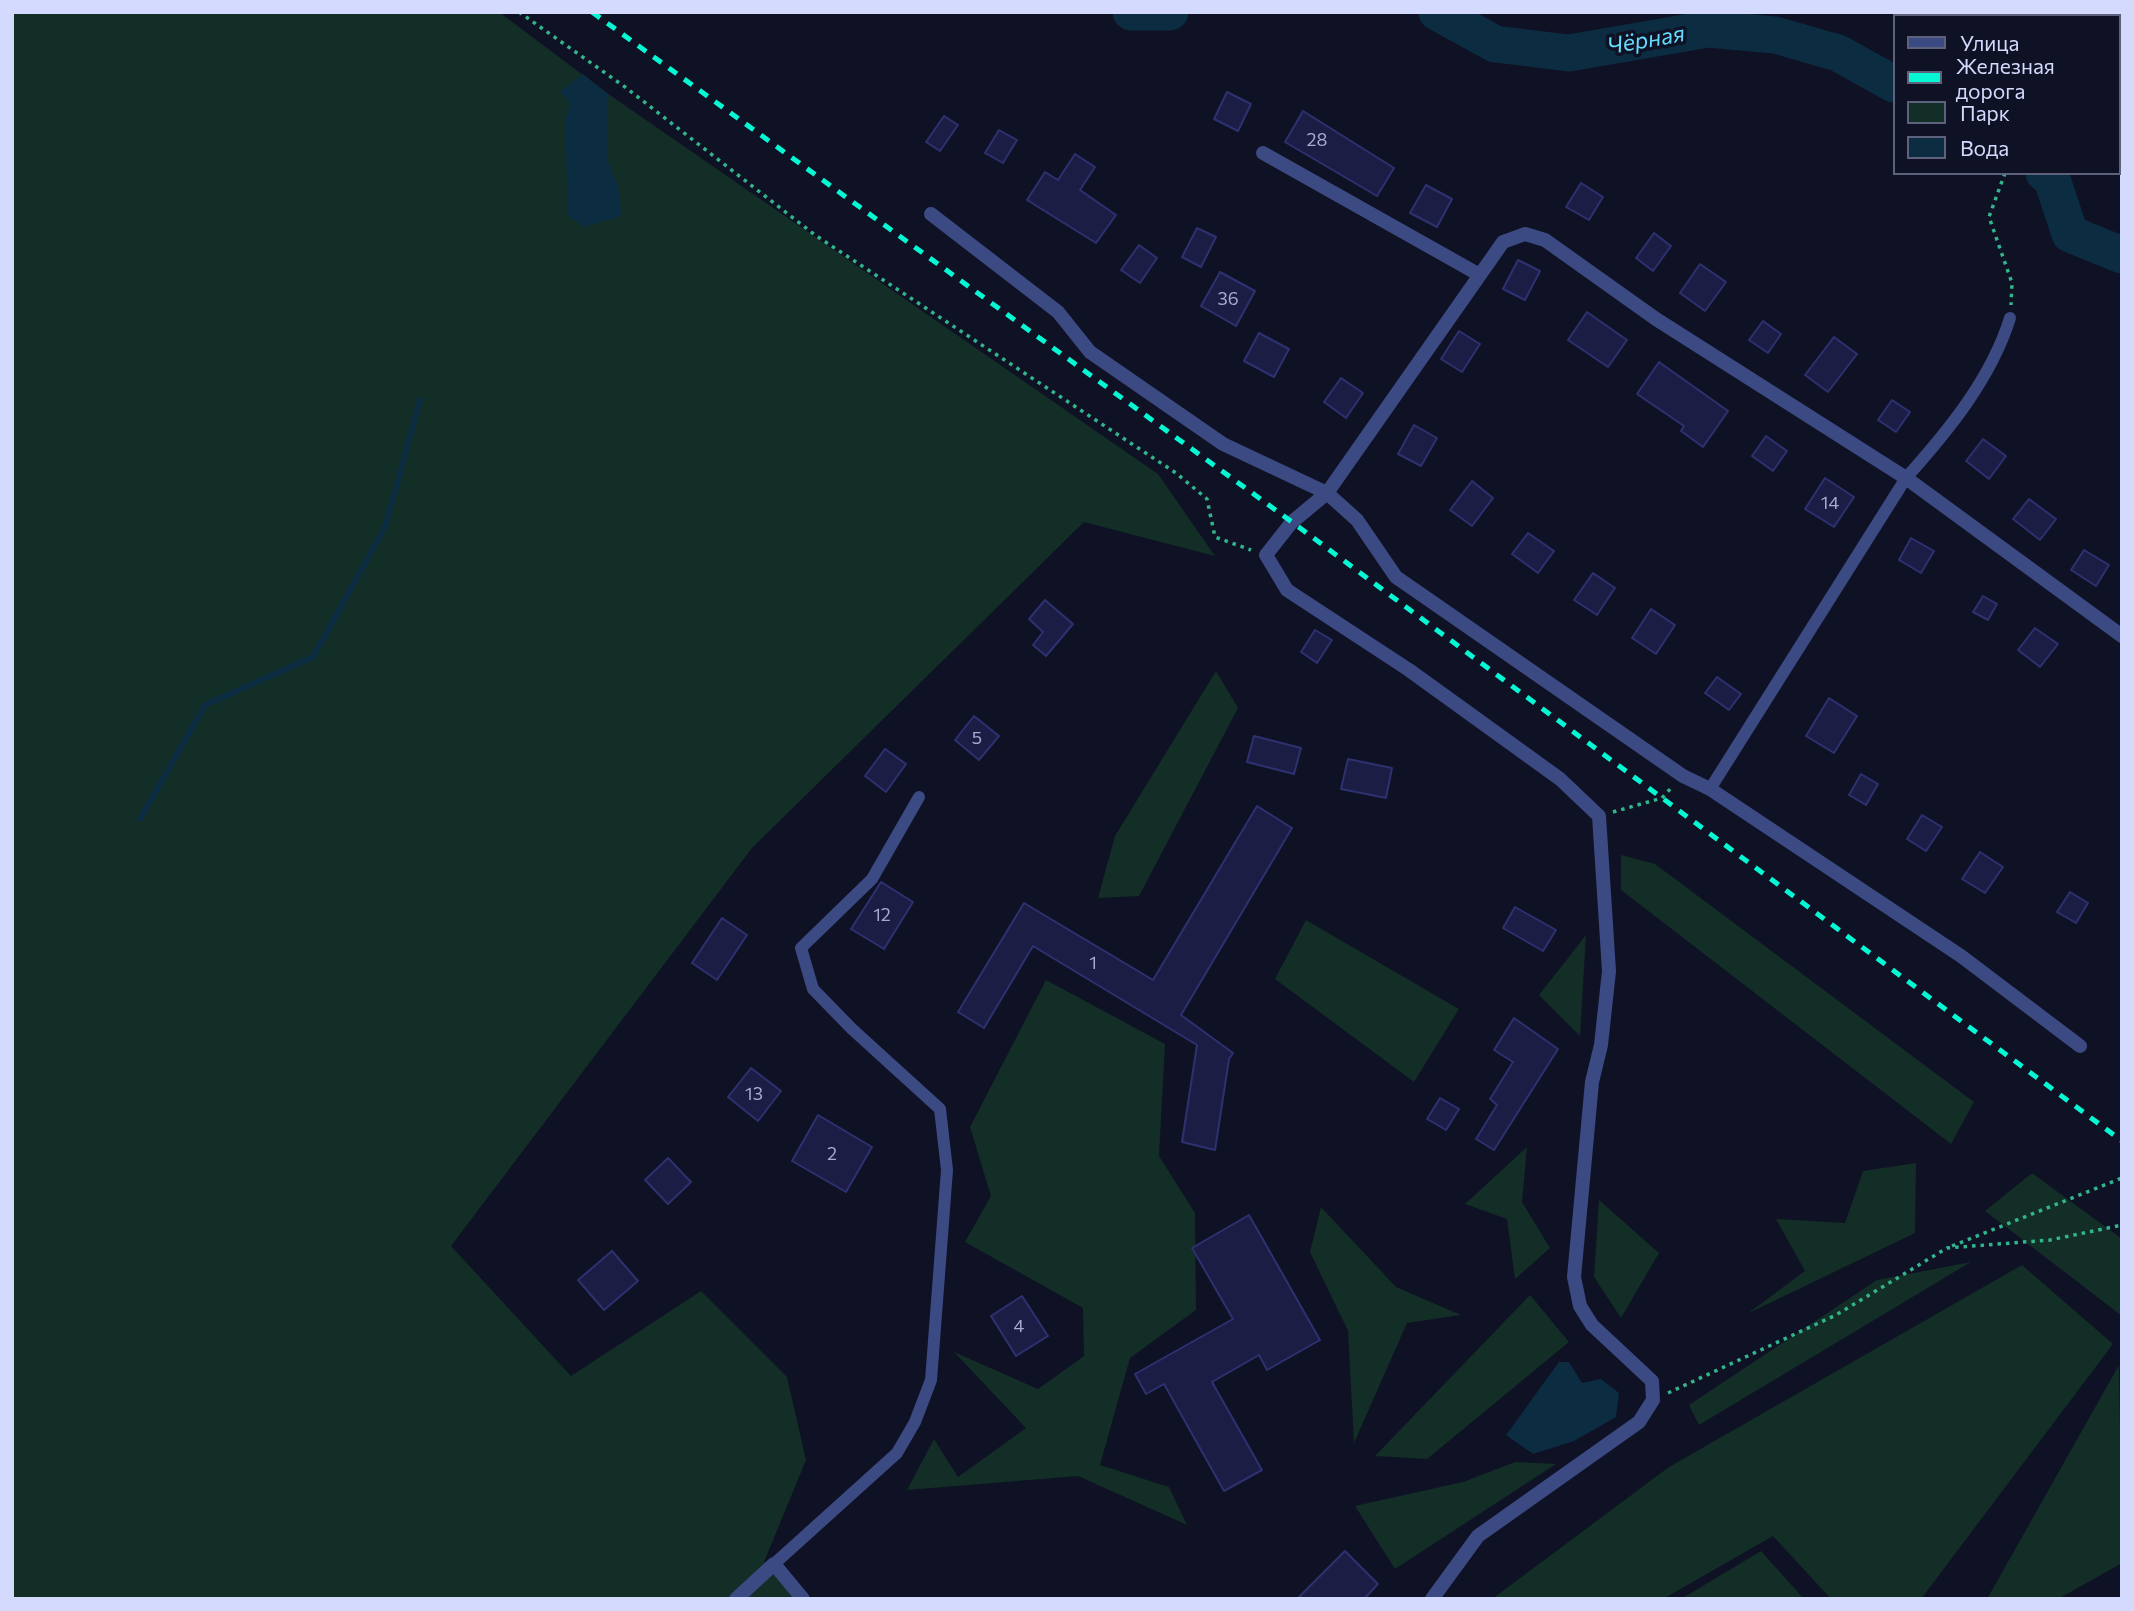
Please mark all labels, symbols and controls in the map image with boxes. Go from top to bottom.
legend [1892,14,2120,175]
water label: Чёрная [1605,20,1687,60]
text: Улица [1960,30,2019,55]
text: Железная дорога [1956,53,2055,103]
text: Парк [1960,100,2010,125]
house number: 28 [1307,129,1327,151]
text: Вода [1960,135,2009,160]
house number: 36 [1217,288,1239,310]
house number: 14 [1821,492,1839,514]
house number: 5 [972,727,982,749]
house number: 12 [873,904,891,926]
house number: 1 [1089,952,1097,974]
house number: 13 [745,1083,763,1105]
house number: 2 [827,1143,837,1165]
house number: 4 [1014,1315,1024,1337]

